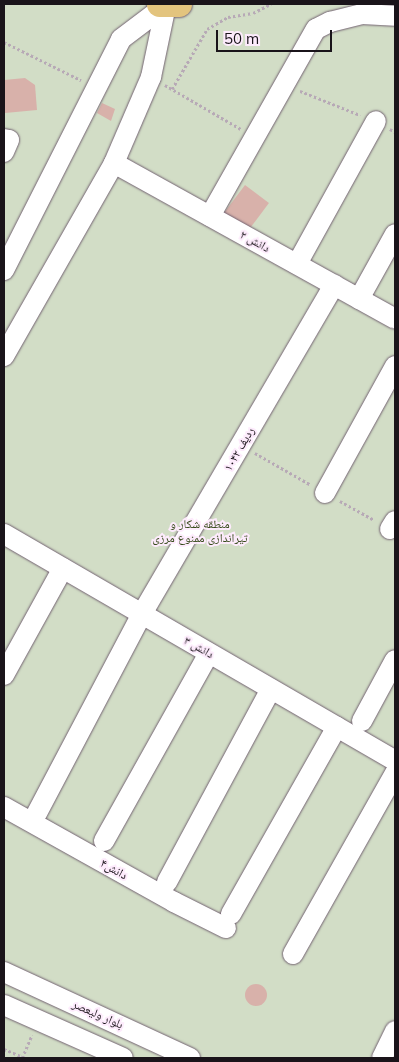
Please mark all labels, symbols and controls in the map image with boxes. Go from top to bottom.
scale bar [219,20,335,52]
text: 50 m [224,29,259,48]
street label: دانش ۲ [238,227,272,255]
street label: ردیف ۱۰۴۲ [221,425,257,473]
park label: منطقه شکار و تیراندازی ممنوع مرزی [152,517,248,545]
street label: دانش ۳ [182,633,216,661]
street label: دانش۴ [98,856,130,882]
street label: بلوار ولیعصر [70,996,126,1032]

